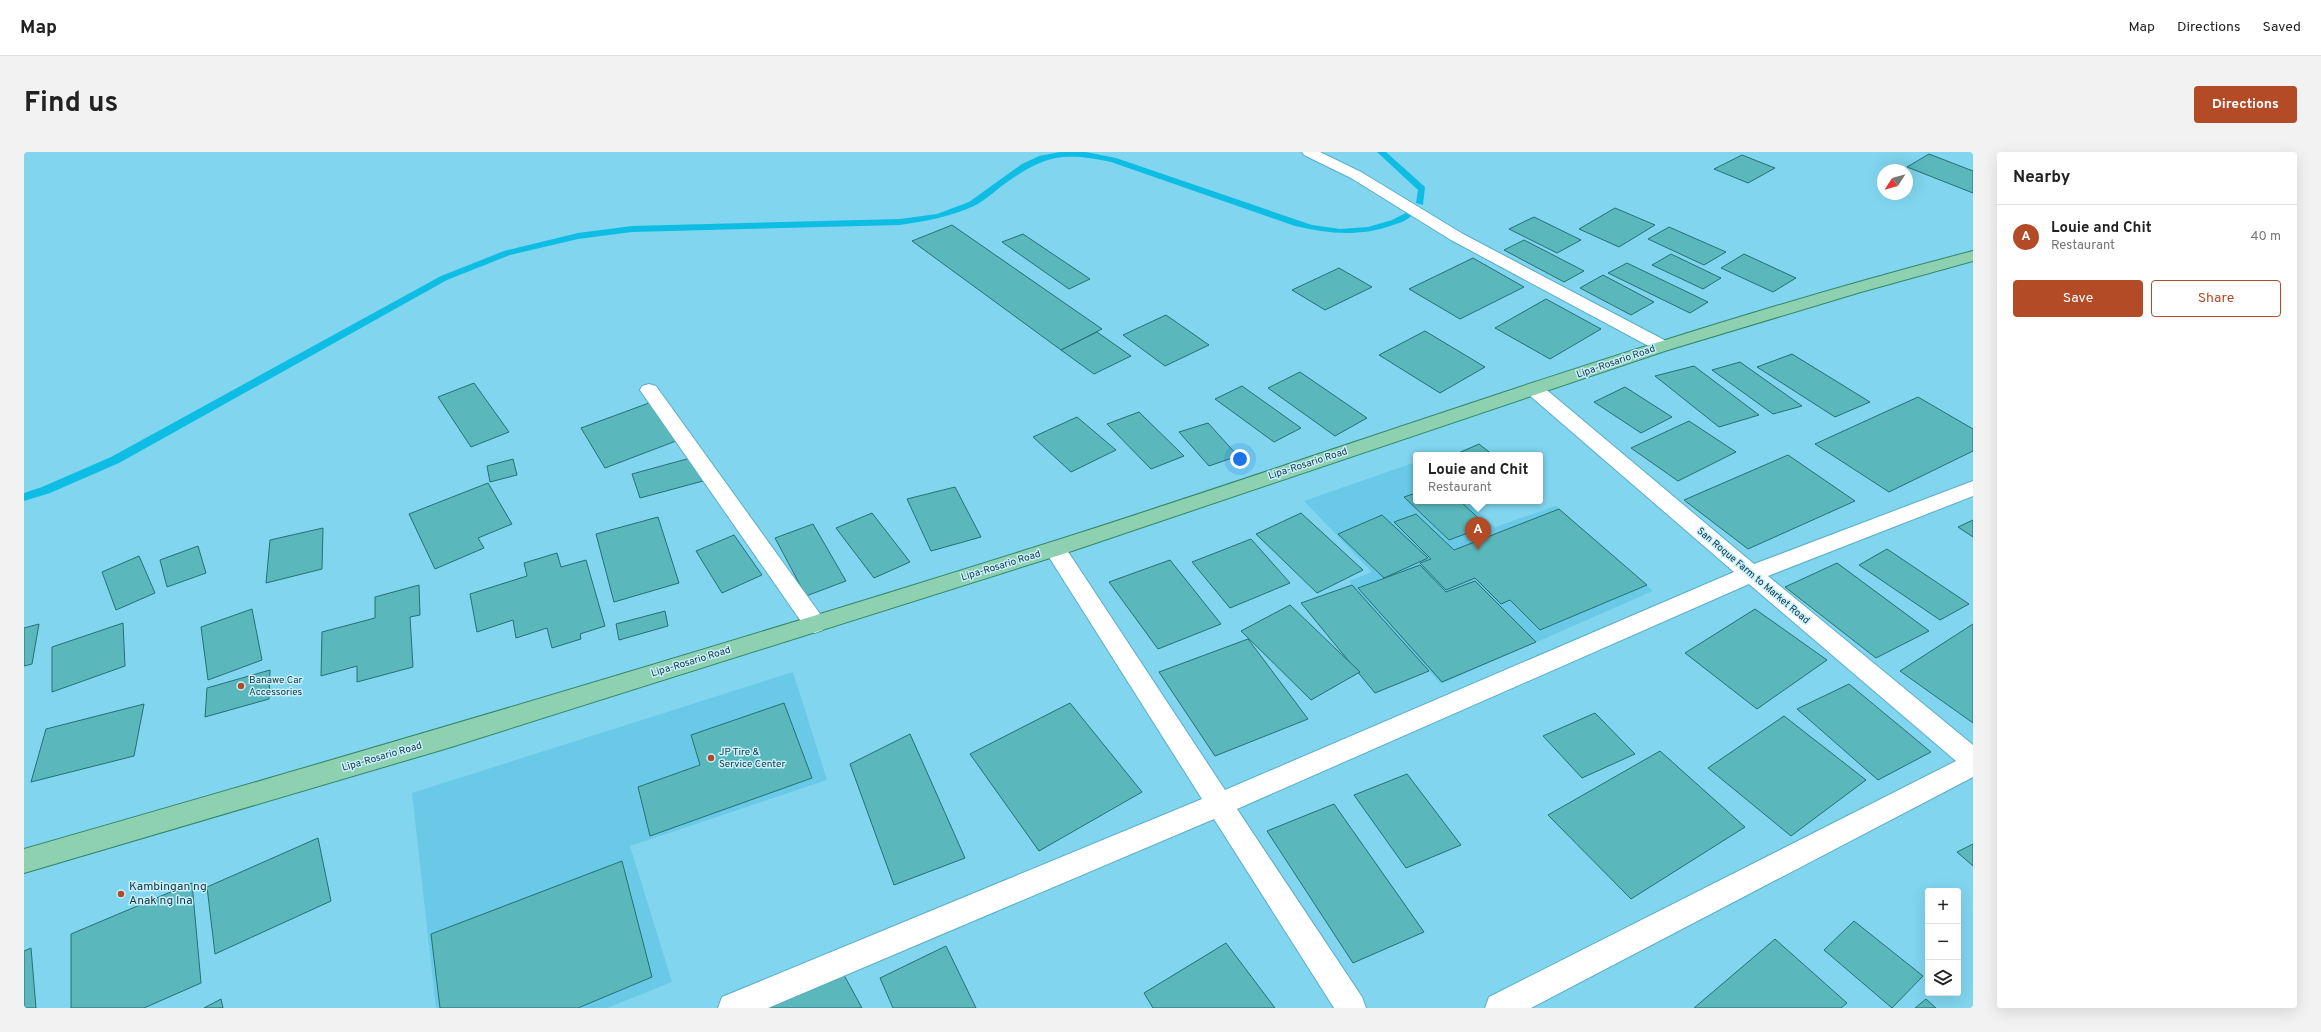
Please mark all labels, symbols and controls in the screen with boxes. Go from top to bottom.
text: Map [20,16,57,40]
text: Map [2129,19,2155,36]
text: Directions [2177,19,2241,36]
text: Saved [2263,19,2301,36]
text: Find us [24,86,118,122]
button: Directions [2194,86,2297,123]
north arrow [1877,164,1913,200]
text: Nearby [2013,167,2070,189]
text: Louie and Chit [2051,219,2152,238]
text: A [2021,229,2031,245]
text: 40 m [2251,229,2281,245]
text: Restaurant [2051,238,2115,254]
button: Save [2013,280,2143,317]
button: Share [2151,280,2281,317]
street label: Lipa-Rosario Road [1575,342,1657,382]
street label: Lipa-Rosario Road [1267,445,1349,483]
your location [1230,449,1250,469]
popup [1413,452,1543,504]
text: Louie and Chit [1428,461,1528,480]
text: Restaurant [1428,480,1492,496]
pin: A [1465,517,1491,550]
street label: San Roque Farm to Market Road [1694,525,1812,627]
street label: Lipa-Rosario Road [960,548,1042,584]
street label: Lipa-Rosario Road [650,644,732,680]
place label: Banawe Car Accessories [249,674,303,699]
marker: Banawe Car Accessories [236,681,246,691]
street label: Lipa-Rosario Road [341,739,423,775]
place label: JP Tire & Service Center [719,746,785,771]
marker: JP Tire & Service Center [706,753,716,763]
place label: Kambingan ng Anak ng Ina [129,879,207,909]
map controls [1925,888,1961,996]
button: + [1925,888,1961,924]
marker: Kambingan ng Anak ng Ina [116,889,126,899]
button: − [1925,924,1961,960]
button: layers [1925,960,1961,996]

